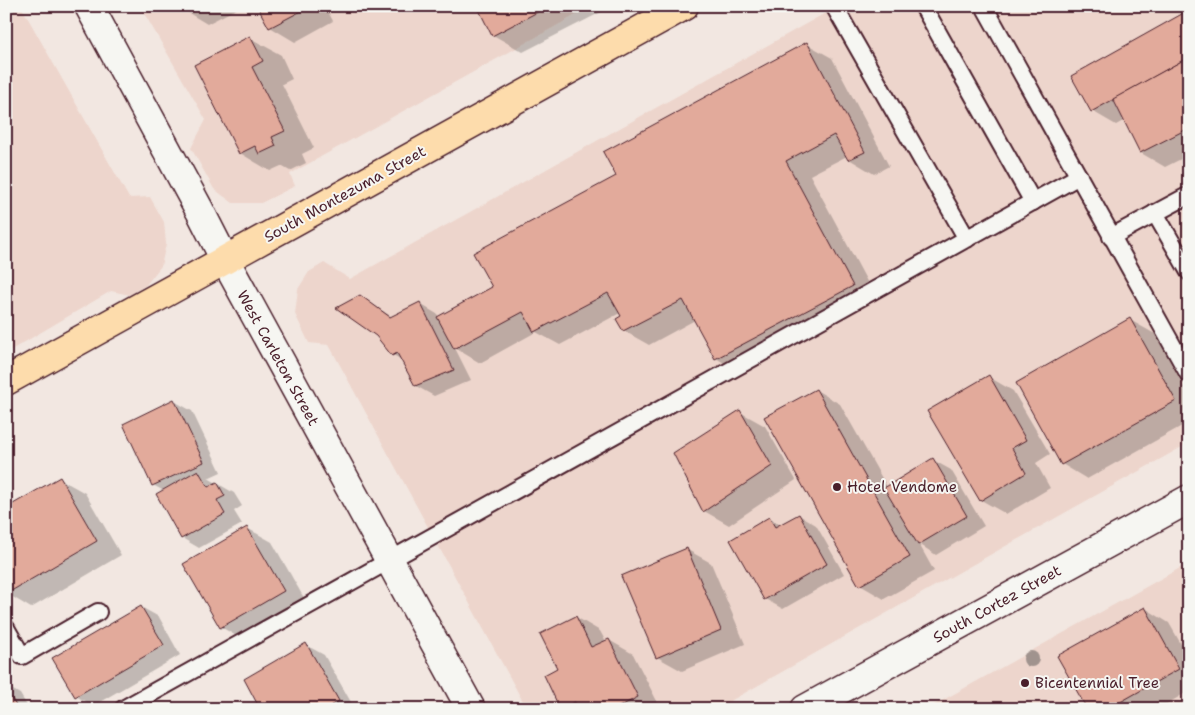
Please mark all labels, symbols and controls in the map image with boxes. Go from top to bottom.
street label: South Montezuma Street [261,141,429,247]
street label: West Carleton Street [232,287,324,429]
place label: Hotel Vendome [847,477,957,497]
marker: Hotel Vendome [831,481,843,493]
street label: South Cortez Street [929,560,1065,648]
place label: Bicentennial Tree [1035,673,1159,693]
marker: Bicentennial Tree [1019,677,1031,689]

